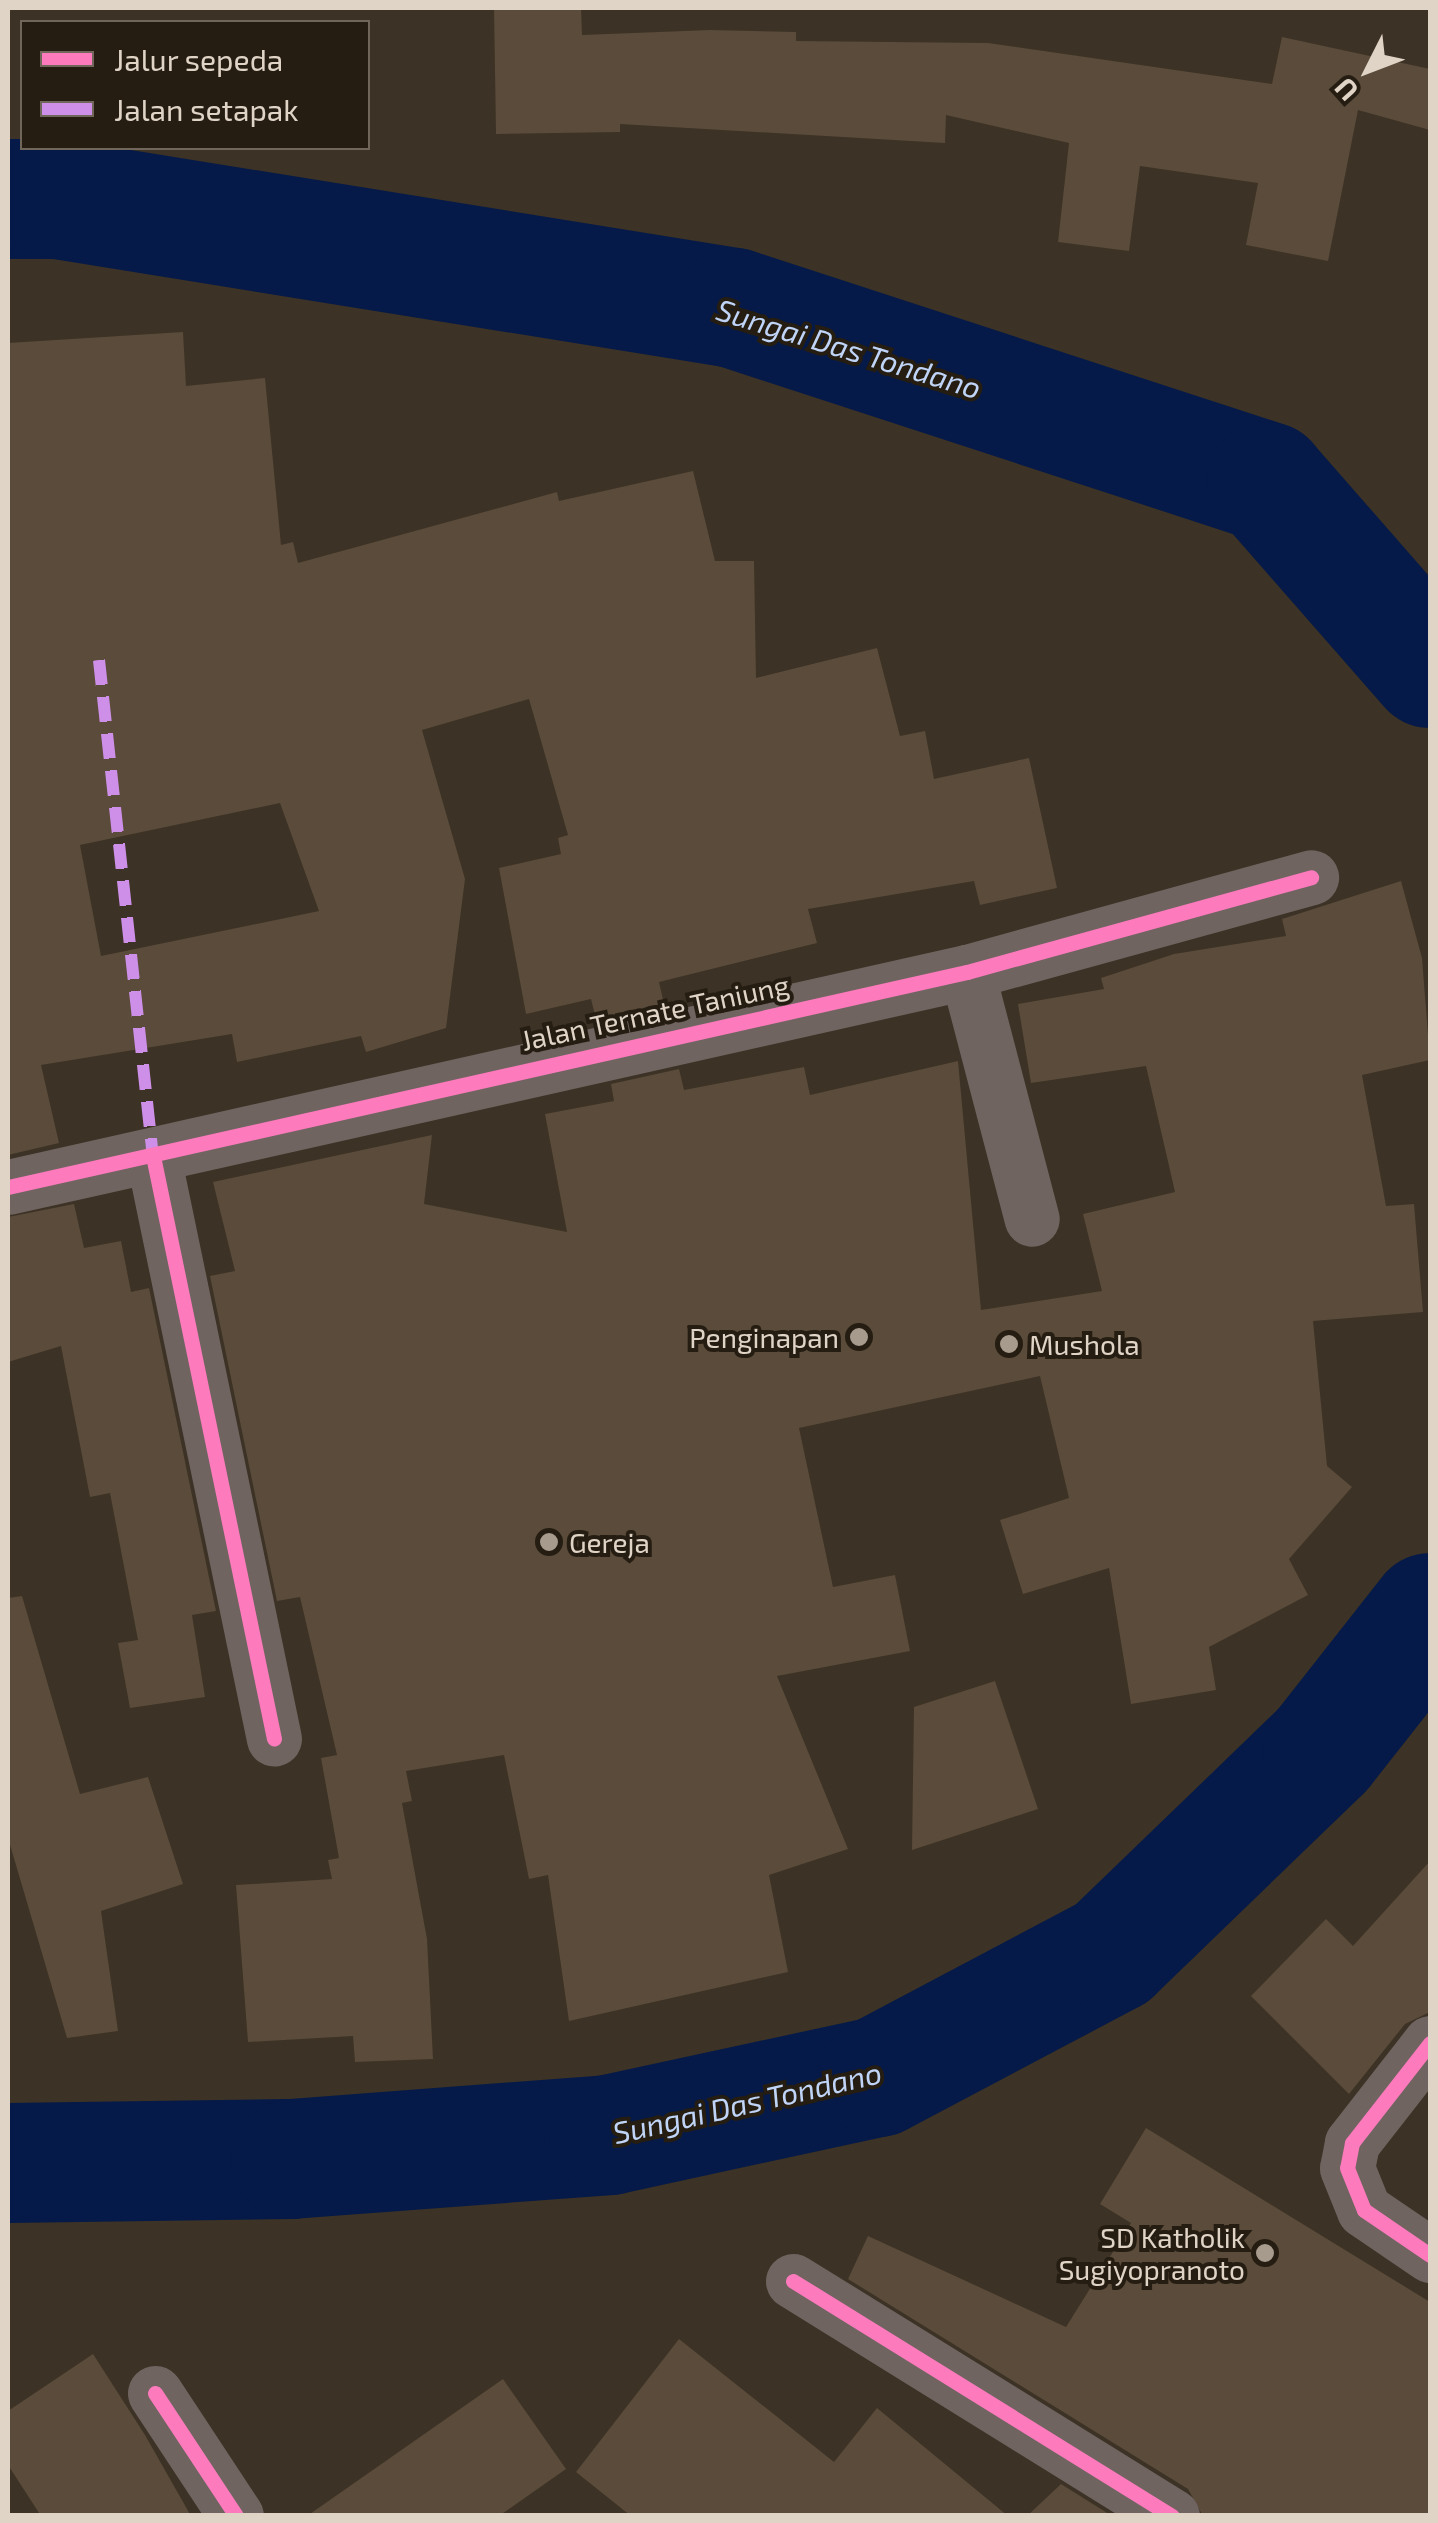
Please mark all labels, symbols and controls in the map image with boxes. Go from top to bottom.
legend [20,20,370,150]
north arrow [1318,20,1418,120]
text: Jalur sepeda [114,41,283,77]
text: U [1327,72,1365,109]
text: Jalan setapak [114,91,299,127]
water label: Sungai Das Tondano [712,291,986,405]
street label: Jalan Ternate Taniung [517,967,793,1057]
place label: Penginapan [689,1320,839,1354]
marker: Penginapan [848,1326,870,1348]
place label: Mushola [1029,1327,1140,1361]
marker: Mushola [998,1333,1020,1355]
place label: Gereja [569,1525,650,1559]
marker: Gereja [538,1531,560,1553]
water label: Sungai Das Tondano [609,2053,885,2151]
place label: SD Katholik Sugiyopranoto [1059,2220,1245,2286]
marker: SD Katholik Sugiyopranoto [1254,2242,1276,2264]

